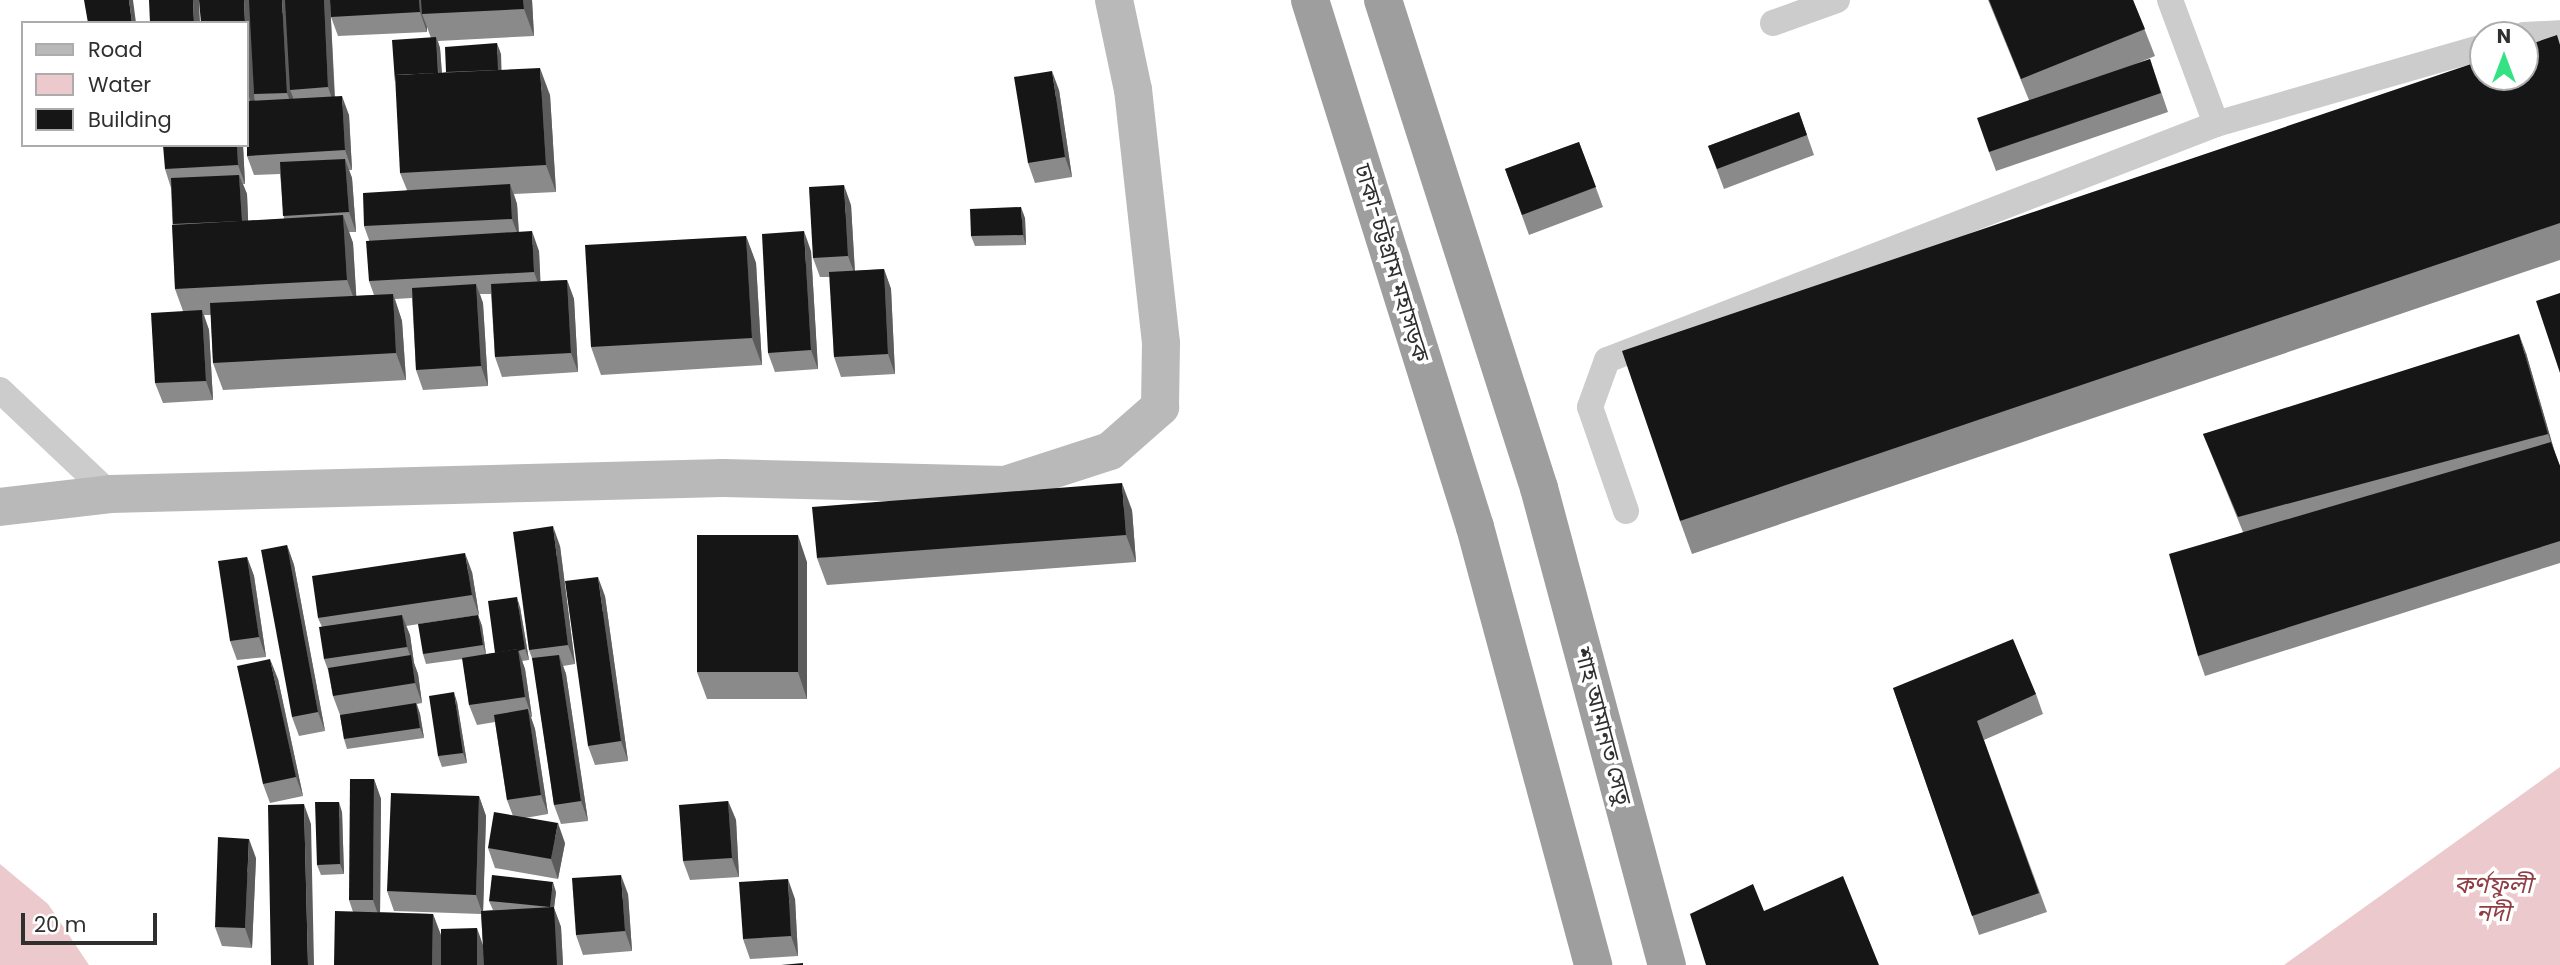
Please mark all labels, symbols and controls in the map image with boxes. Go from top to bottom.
legend [21,21,248,147]
north arrow [2469,21,2539,91]
text: N [2497,23,2511,50]
text: Road [88,35,143,64]
text: Water [88,70,151,99]
text: Building [88,105,172,134]
street label: ঢাকা-চট্টগ্রাম মহাসড়ক [1349,161,1435,365]
street label: শাহ আমানত সেতু [1569,644,1637,808]
water label: কর্ণফুলী নদী [2454,871,2532,927]
scale bar [24,898,161,942]
text: 20 m [34,910,87,939]

